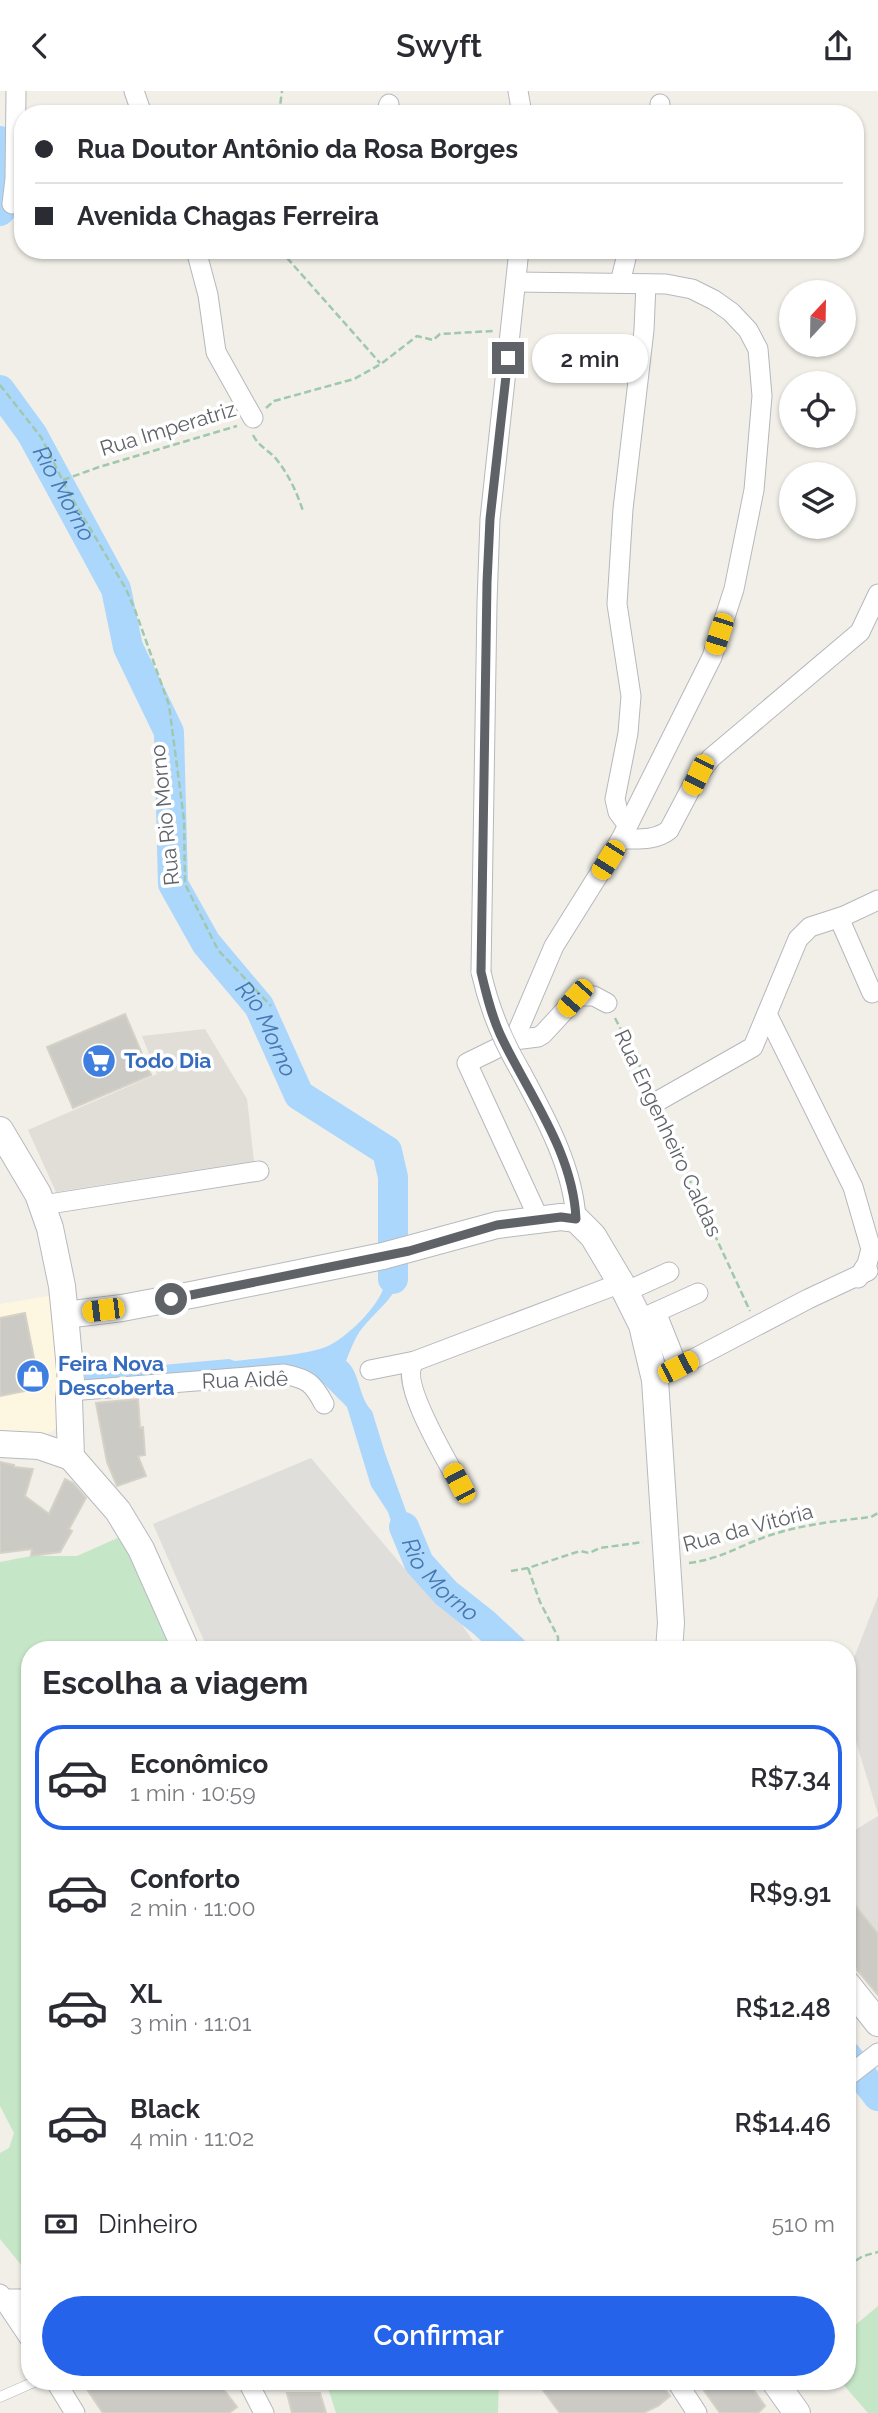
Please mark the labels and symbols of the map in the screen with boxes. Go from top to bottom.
north arrow [779,280,856,357]
callout: 2 min [532,334,648,383]
route end [492,342,524,374]
street label: Rua Imperatriz [97,396,239,461]
water label: Rio Morno [28,441,101,546]
car [703,611,736,657]
street label: Rua Rio Morno [145,743,184,887]
car [680,752,717,798]
car [588,837,629,883]
water label: Rio Morno [231,975,303,1081]
car [554,975,597,1021]
street label: Rua Engenheiro Caldas [609,1025,727,1240]
supermarket icon: Todo Dia [80,1042,118,1080]
place label: Todo Dia [124,1048,211,1073]
route start [155,1283,187,1315]
car [81,1297,126,1323]
car [655,1348,702,1386]
place label: Feira Nova Descoberta [58,1351,175,1400]
shop icon: Feira Nova Descoberta [14,1357,52,1395]
street label: Rua Aidê [201,1366,289,1393]
car [440,1460,479,1506]
street label: Rua da Vitória [680,1498,816,1557]
water label: Rio Morno [397,1533,484,1627]

